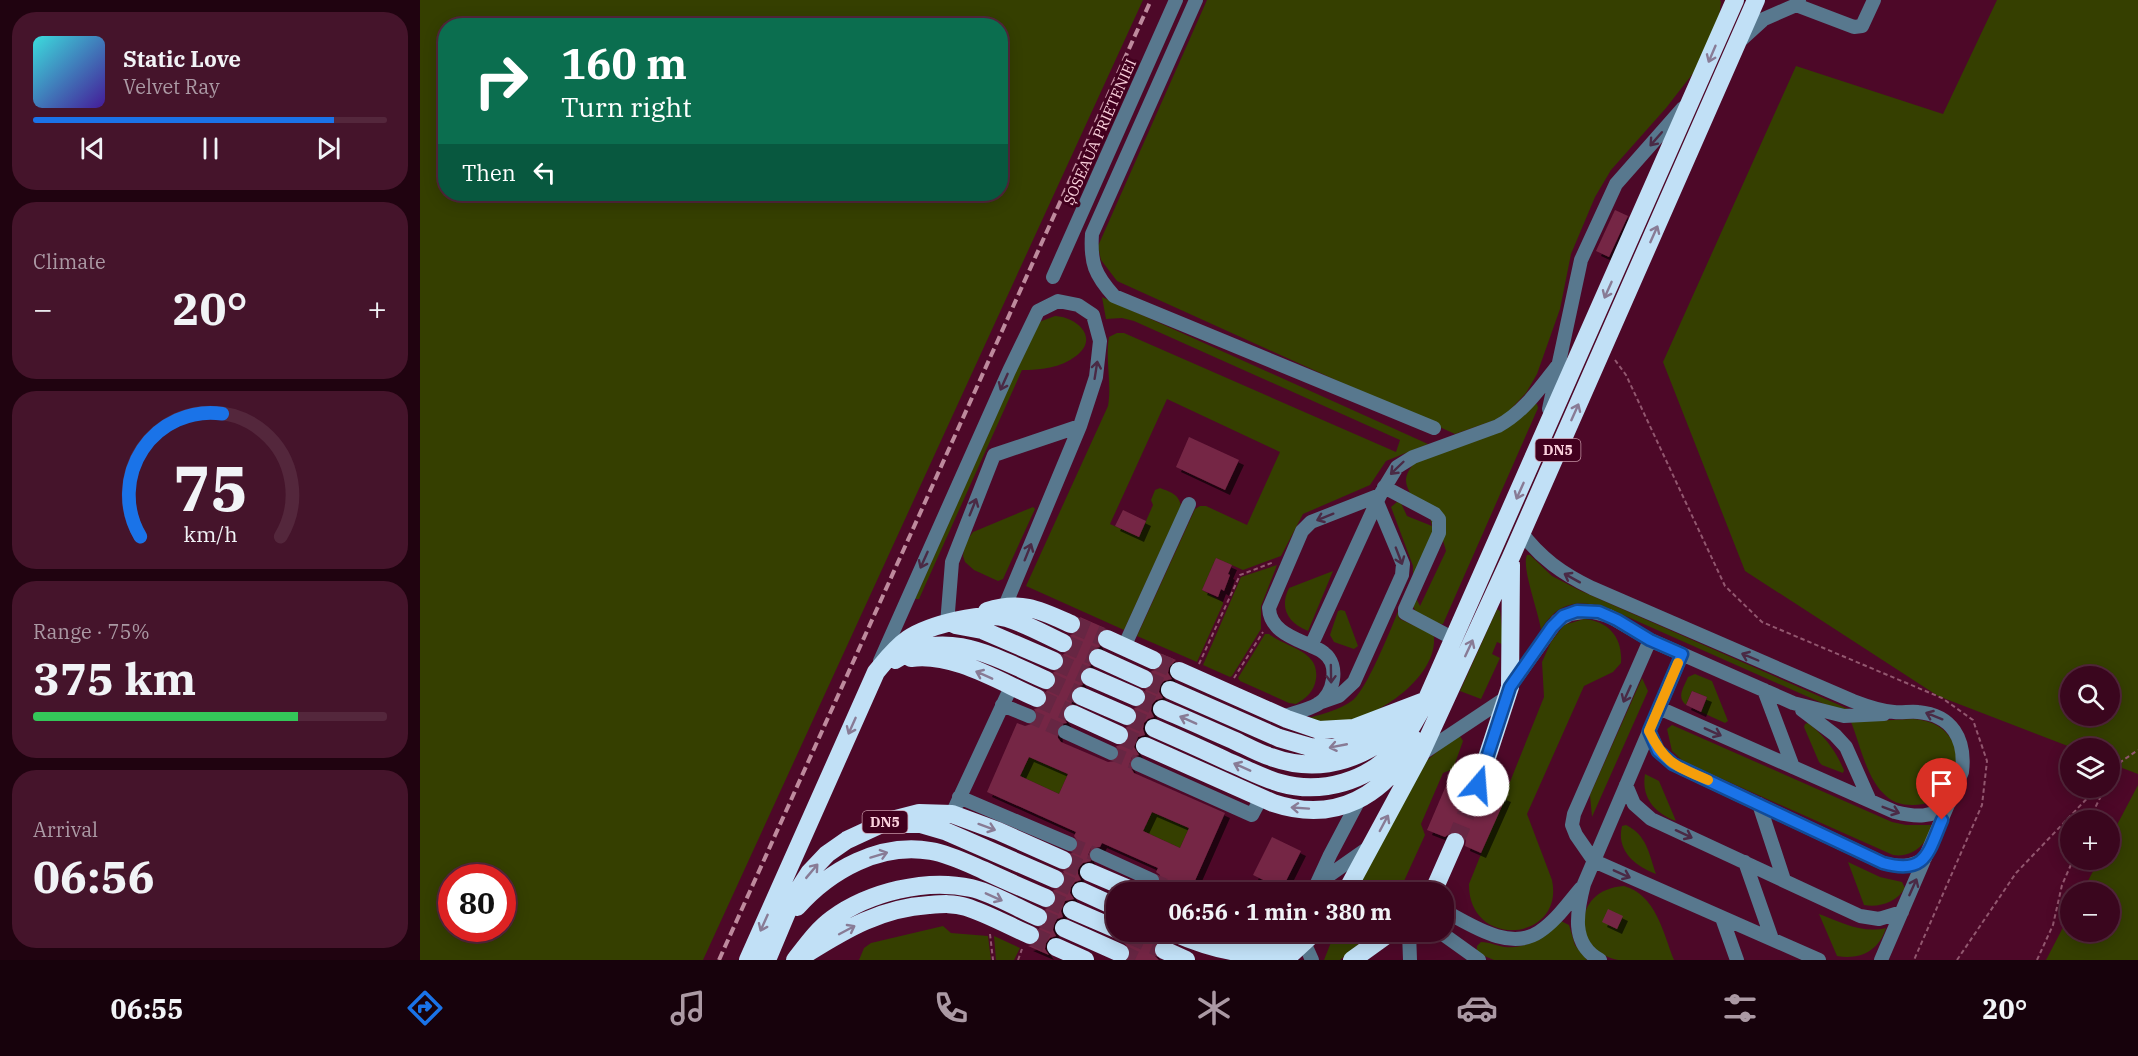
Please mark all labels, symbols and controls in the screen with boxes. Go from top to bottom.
text: 160 m [561,36,687,91]
icon: right [462,42,540,120]
text: Static Love [123,44,241,73]
one-way arrow [1706,44,1717,62]
street label: ȘOSEAUA PRIETENIEI [1059,56,1140,208]
text: Velvet Ray [123,73,220,100]
text: Turn right [561,89,692,124]
one-way arrow [1649,131,1663,146]
icon: previous [76,132,109,165]
icon: pause [194,132,227,165]
icon: next [312,132,345,165]
icon: left [528,156,561,189]
text: Then [462,158,516,187]
one-way arrow [1648,225,1660,243]
text: Climate [33,248,106,275]
text: 20° [172,279,248,337]
one-way arrow [1602,281,1613,299]
text: − [33,287,53,330]
text: + [367,287,387,330]
one-way arrow [1091,361,1102,380]
one-way arrow [998,373,1010,391]
one-way arrow [1569,404,1581,422]
road number: DN5 [1536,439,1580,461]
text: 75 [173,447,247,528]
one-way arrow [1390,461,1405,475]
one-way arrow [1514,481,1525,499]
one-way arrow [968,498,979,517]
one-way arrow [1316,512,1335,523]
text: km/h [183,520,237,548]
one-way arrow [1023,543,1034,562]
one-way arrow [1394,546,1405,565]
one-way arrow [918,550,929,568]
one-way arrow [1564,572,1581,584]
text: Range · 75% [33,618,150,645]
one-way arrow [1464,639,1476,657]
text: 375 km [33,649,196,707]
one-way arrow [1742,651,1760,662]
one-way arrow [1326,664,1337,683]
map controls [2060,666,2120,942]
button: search [2060,666,2120,726]
one-way arrow [975,669,993,680]
one-way arrow [1621,684,1632,702]
one-way arrow [1925,710,1943,721]
one-way arrow [1179,714,1197,725]
one-way arrow [845,716,857,734]
one-way arrow [1703,726,1721,738]
button: layers [2060,738,2120,798]
one-way arrow [1329,741,1348,752]
position arrow [1446,753,1510,817]
pin [1916,758,1967,820]
one-way arrow [1233,761,1251,772]
icon: arrive [1925,767,1958,800]
one-way arrow [1291,803,1311,814]
one-way arrow [1882,805,1900,816]
button: + [2060,810,2120,870]
road number: DN5 [862,811,908,833]
one-way arrow [1378,815,1390,832]
text: Arrival [33,816,98,843]
one-way arrow [978,822,996,833]
one-way arrow [1675,828,1693,840]
text: 06:56 [33,847,155,905]
one-way arrow [869,849,888,860]
speed limit sign: 80 [438,864,516,942]
one-way arrow [805,864,819,879]
one-way arrow [1613,868,1631,880]
one-way arrow [1907,879,1919,897]
button: − [2060,882,2120,942]
one-way arrow [985,892,1003,904]
text: 06:56 · 1 min · 380 m [1168,897,1392,926]
one-way arrow [758,914,770,932]
one-way arrow [837,924,855,935]
icon: directions [404,987,446,1029]
icon: music [667,987,709,1029]
icon: phone [930,987,972,1029]
icon: climate [1193,987,1235,1029]
icon: car [1456,987,1498,1029]
icon: filters [1719,987,1761,1029]
text: 06:55 [110,991,183,1026]
text: 20° [1982,991,2027,1026]

